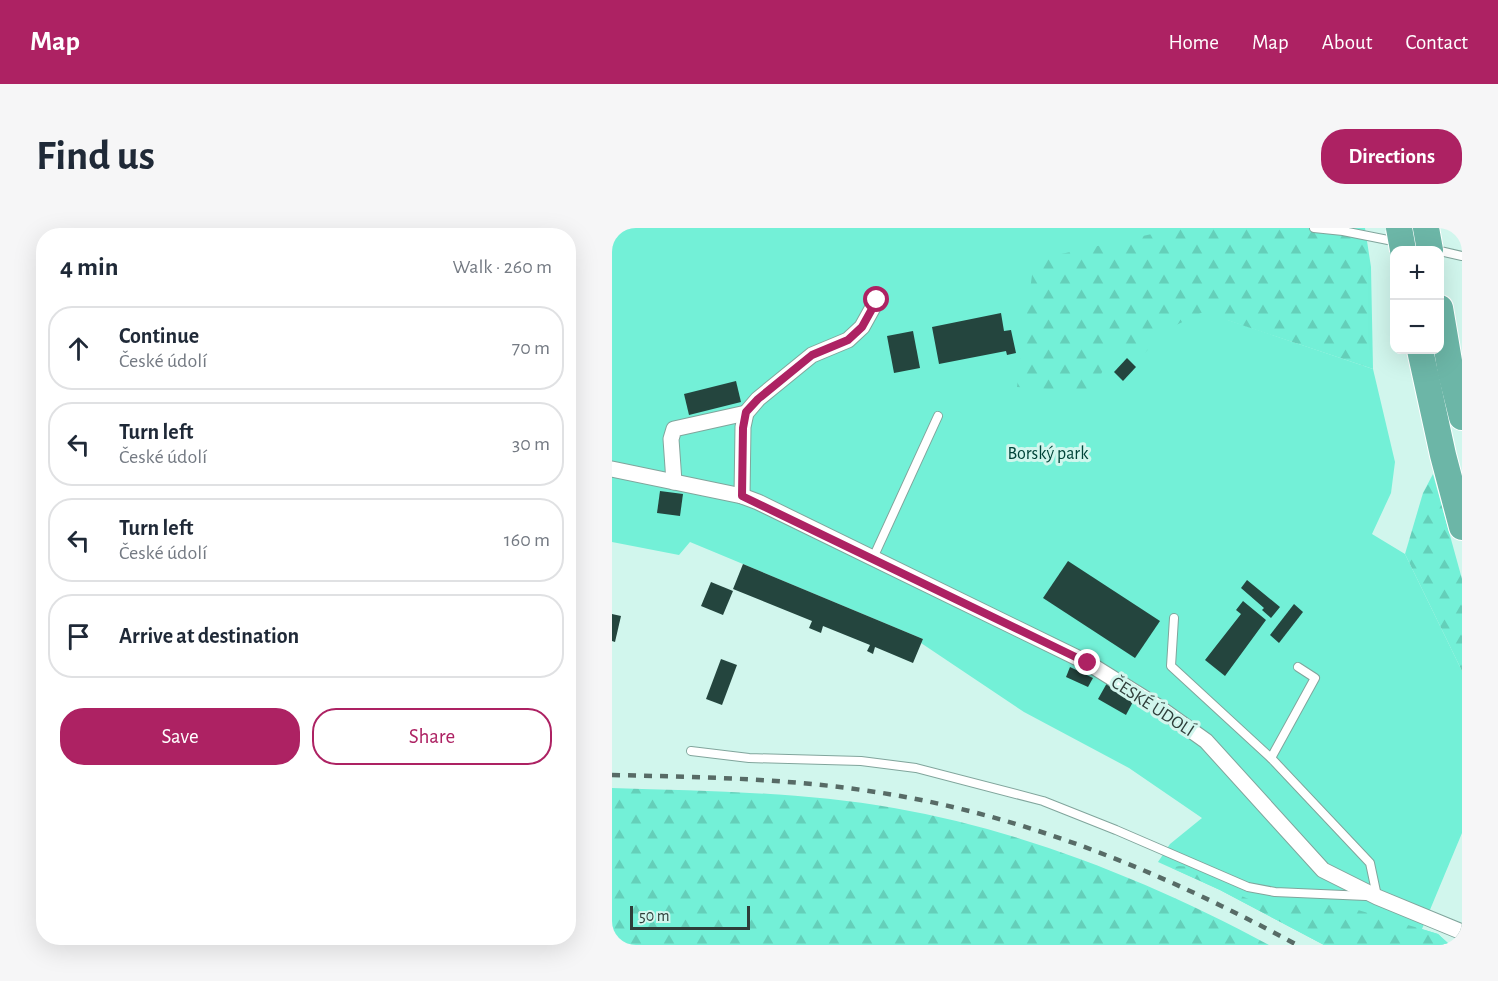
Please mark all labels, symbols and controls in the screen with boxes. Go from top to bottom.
text: Map [30,28,80,56]
text: Home [1168,32,1219,53]
text: Map [1252,32,1289,53]
text: About [1322,32,1372,53]
text: Contact [1405,32,1468,53]
button: Directions [1321,129,1462,184]
text: Find us [36,135,155,177]
map controls [1390,246,1444,354]
button: + [1390,246,1444,300]
text: 4 min [60,254,119,280]
text: Walk · 260 m [452,257,552,277]
route start [863,286,889,312]
button: − [1390,300,1444,354]
text: Continue [119,325,199,347]
icon: ahead [62,332,95,365]
text: 70 m [512,338,550,358]
text: České údolí [119,351,207,371]
text: Turn left [119,421,193,443]
icon: left [62,428,95,461]
text: 30 m [512,434,550,454]
park label: Borský park [1008,445,1089,463]
text: České údolí [119,447,207,467]
text: Turn left [119,517,193,539]
icon: left [62,524,95,557]
text: 160 m [504,530,550,550]
text: České údolí [119,543,207,563]
icon: arrive [62,620,95,653]
text: Arrive at destination [119,625,299,647]
route end [1074,649,1100,675]
street label: ČESKÉ ÚDOLÍ [1108,671,1199,740]
button: Save [60,708,300,765]
button: Share [312,708,552,765]
scale bar [630,903,750,930]
text: 50 m [639,908,670,924]

